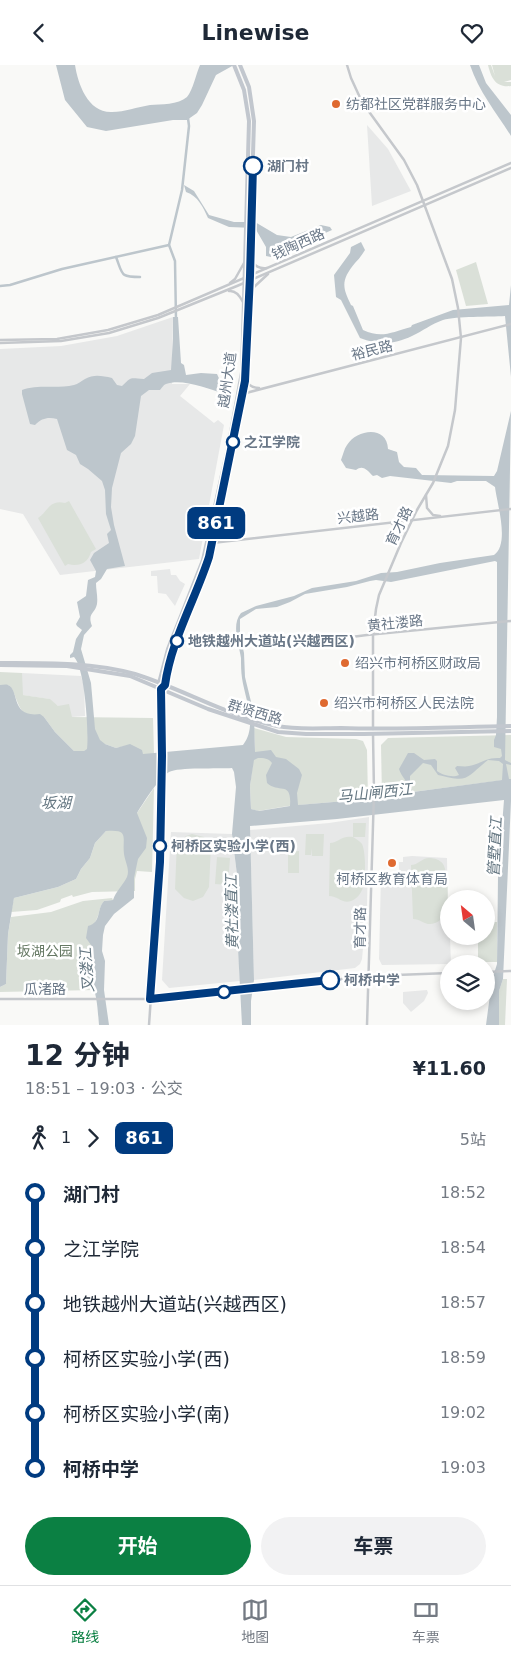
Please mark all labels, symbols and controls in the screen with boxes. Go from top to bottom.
icon: back [25,19,53,47]
icon: heart [458,19,486,47]
text: Linewise [201,20,310,45]
place label: 纺都社区党群服务中心 [346,96,486,112]
marker: 纺都社区党群服务中心 [330,98,342,110]
marker: 湖门村 [243,156,263,176]
place label: 湖门村 [267,158,309,174]
street label: 钱陶西路 [269,225,327,263]
street label: 裕民路 [350,337,394,363]
street label: 越州大道 [215,351,239,409]
place label: 之江学院 [244,434,300,450]
marker: 之江学院 [226,435,240,449]
street label: 育才路 [383,504,415,548]
street label: 兴越路 [336,506,380,526]
line badge: 861 [187,507,245,539]
text: 861 [197,512,235,533]
street label: 黄社溇路 [366,612,424,634]
place label: 地铁越州大道站(兴越西区) [188,633,355,649]
marker: 地铁越州大道站(兴越西区) [170,634,184,648]
place label: 绍兴市柯桥区财政局 [355,655,481,671]
marker: 绍兴市柯桥区财政局 [339,657,351,669]
place label: 绍兴市柯桥区人民法院 [334,695,474,711]
street label: 群贤西路 [226,697,284,727]
marker: 绍兴市柯桥区人民法院 [318,697,330,709]
water label: 马山闸西江 [337,780,415,806]
water label: 坂湖 [41,794,73,812]
water label: 管墅直江 [484,815,506,877]
place label: 柯桥区实验小学(西) [171,838,296,854]
marker: 柯桥区实验小学(西) [153,839,167,853]
marker: 柯桥区教育体育局 [386,857,398,869]
place label: 柯桥区教育体育局 [336,871,448,887]
water label: 黄社溇直江 [222,872,242,950]
north arrow [440,890,495,945]
map controls [440,890,495,1010]
street label: 育才路 [352,907,368,949]
park label: 坂湖公园 [17,943,73,959]
water label: 叉溇江 [76,945,98,993]
button: layers [440,955,495,1010]
marker: 柯桥中学 [320,970,340,990]
place label: 柯桥中学 [344,972,400,988]
street label: 瓜渚路 [24,981,66,997]
unlabelled marker [217,985,231,999]
text: 12 分钟 [25,1039,130,1072]
text: ¥11.60 [413,1057,486,1079]
text: 18:51 – 19:03 · 公交 [25,1079,183,1098]
icon: walk [25,1124,53,1152]
icon: forward [79,1124,107,1152]
text: 861 [125,1127,163,1148]
text: 1 [61,1128,71,1147]
text: 5站 [460,1130,486,1149]
text: 湖门村 [63,1183,120,1205]
text: 18:52 [440,1183,486,1202]
text: 之江学院 [63,1238,139,1260]
text: 18:54 [440,1238,486,1257]
text: 地铁越州大道站(兴越西区) [63,1293,287,1315]
text: 18:57 [440,1293,486,1312]
text: 柯桥区实验小学(西) [63,1348,230,1370]
text: 18:59 [440,1348,486,1367]
text: 柯桥区实验小学(南) [63,1403,230,1425]
text: 19:02 [440,1403,486,1422]
text: 柯桥中学 [63,1458,139,1480]
text: 19:03 [440,1458,486,1477]
button: 开始 [25,1517,251,1575]
button: 车票 [261,1517,486,1575]
tab: 路线 [71,1596,99,1646]
tab: 地图 [241,1596,269,1646]
tab: 车票 [412,1596,440,1646]

